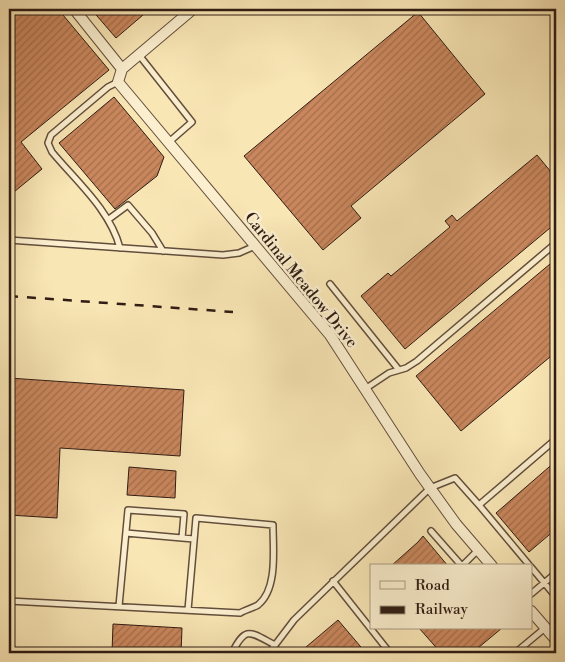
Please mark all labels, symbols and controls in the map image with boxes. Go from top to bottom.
street label: Cardinal Meadow Drive [240,208,362,352]
legend [370,564,532,630]
text: Road [415,576,450,595]
text: Railway [415,600,469,619]

